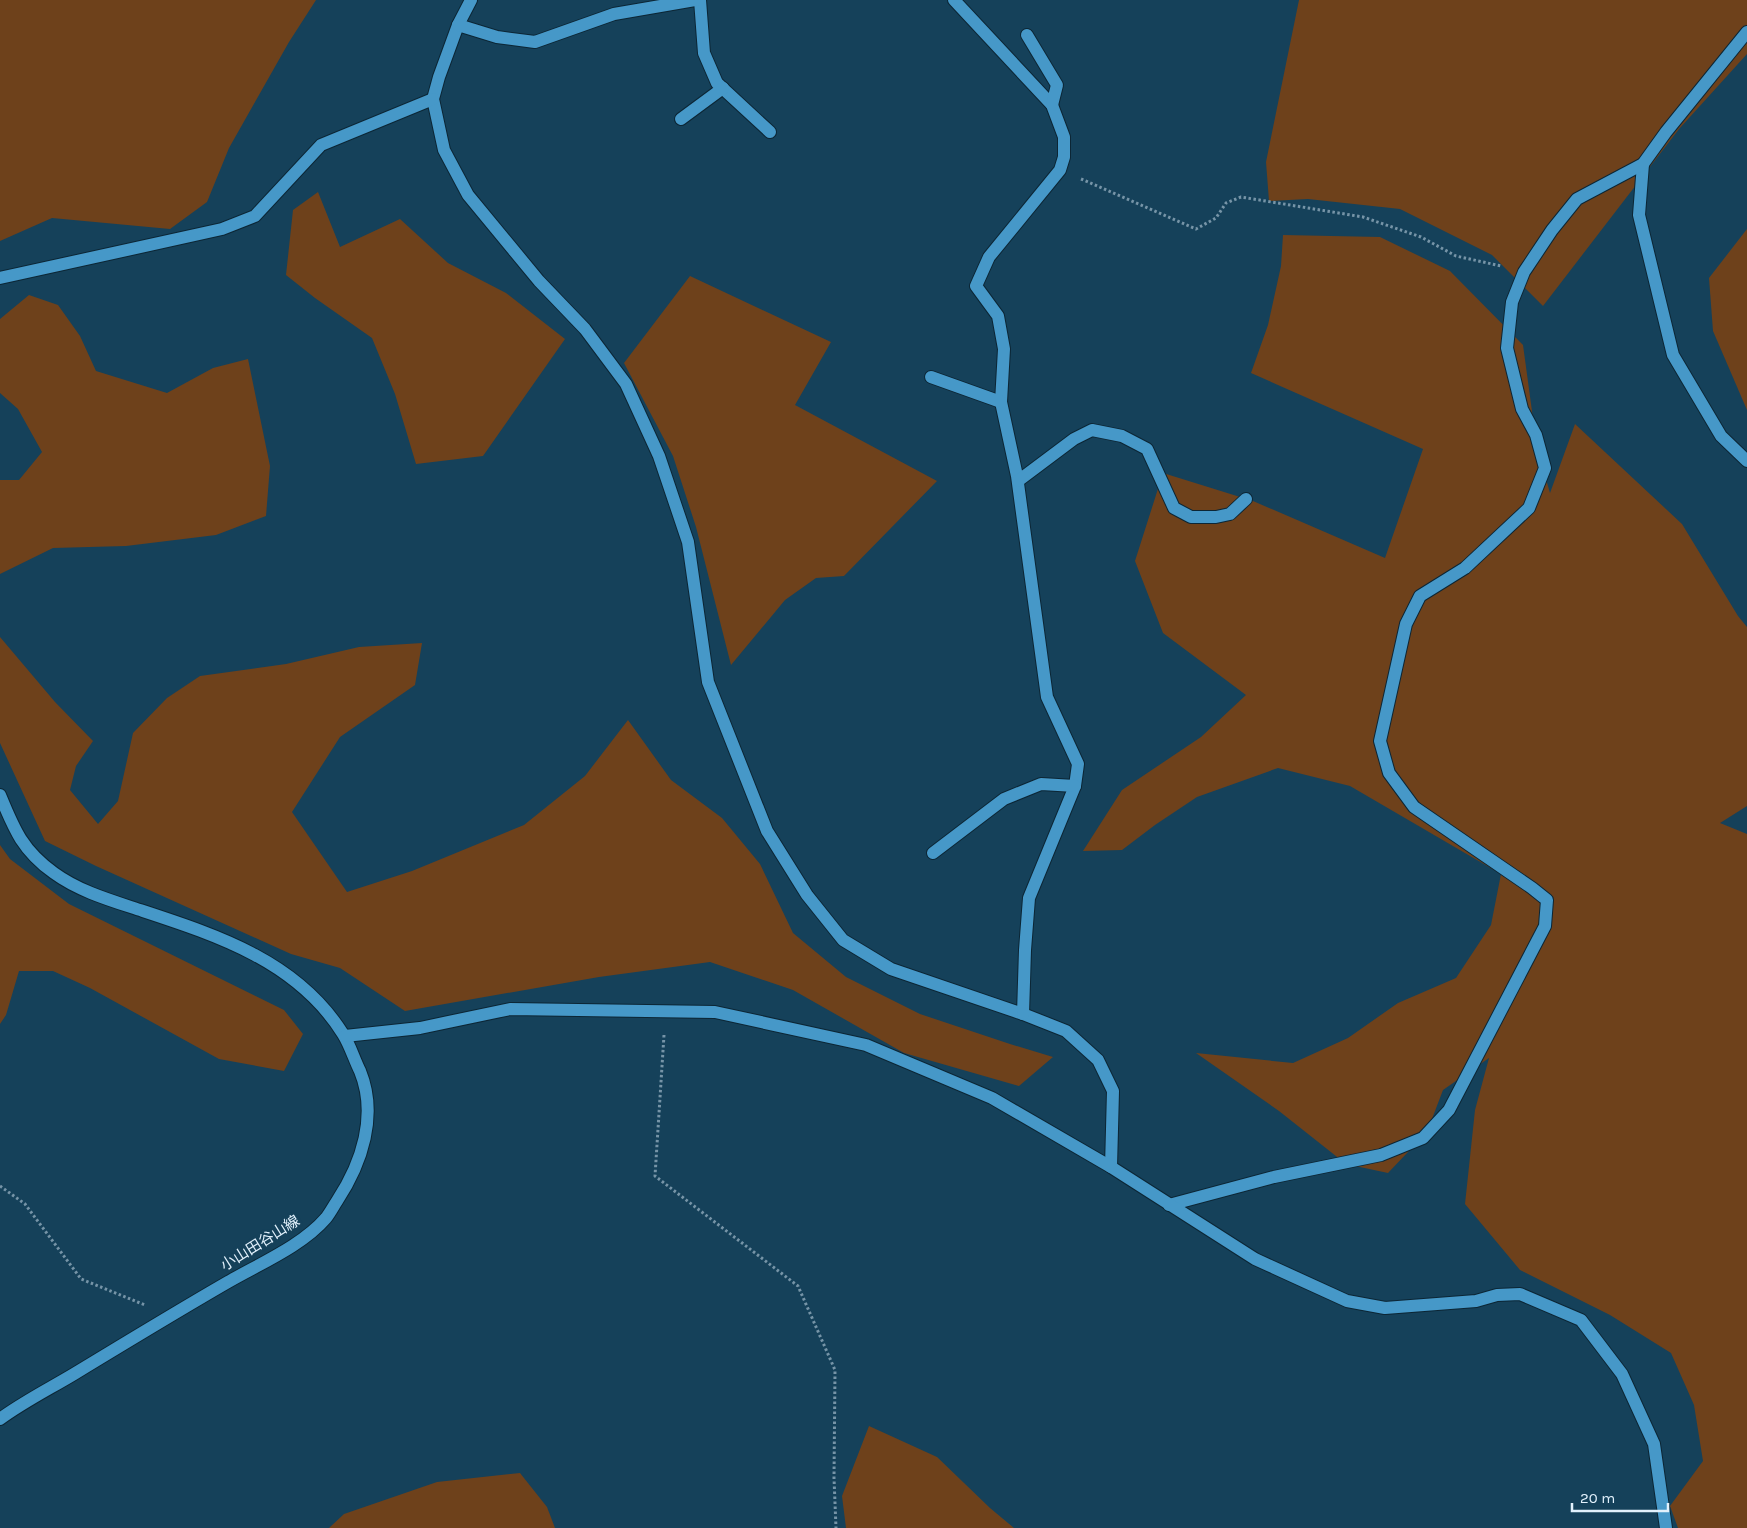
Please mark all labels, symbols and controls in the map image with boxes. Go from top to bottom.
street label: 小山田谷山線 [217,1212,303,1274]
scale bar [1572,1480,1668,1512]
text: 20 m [1580,1489,1615,1507]

